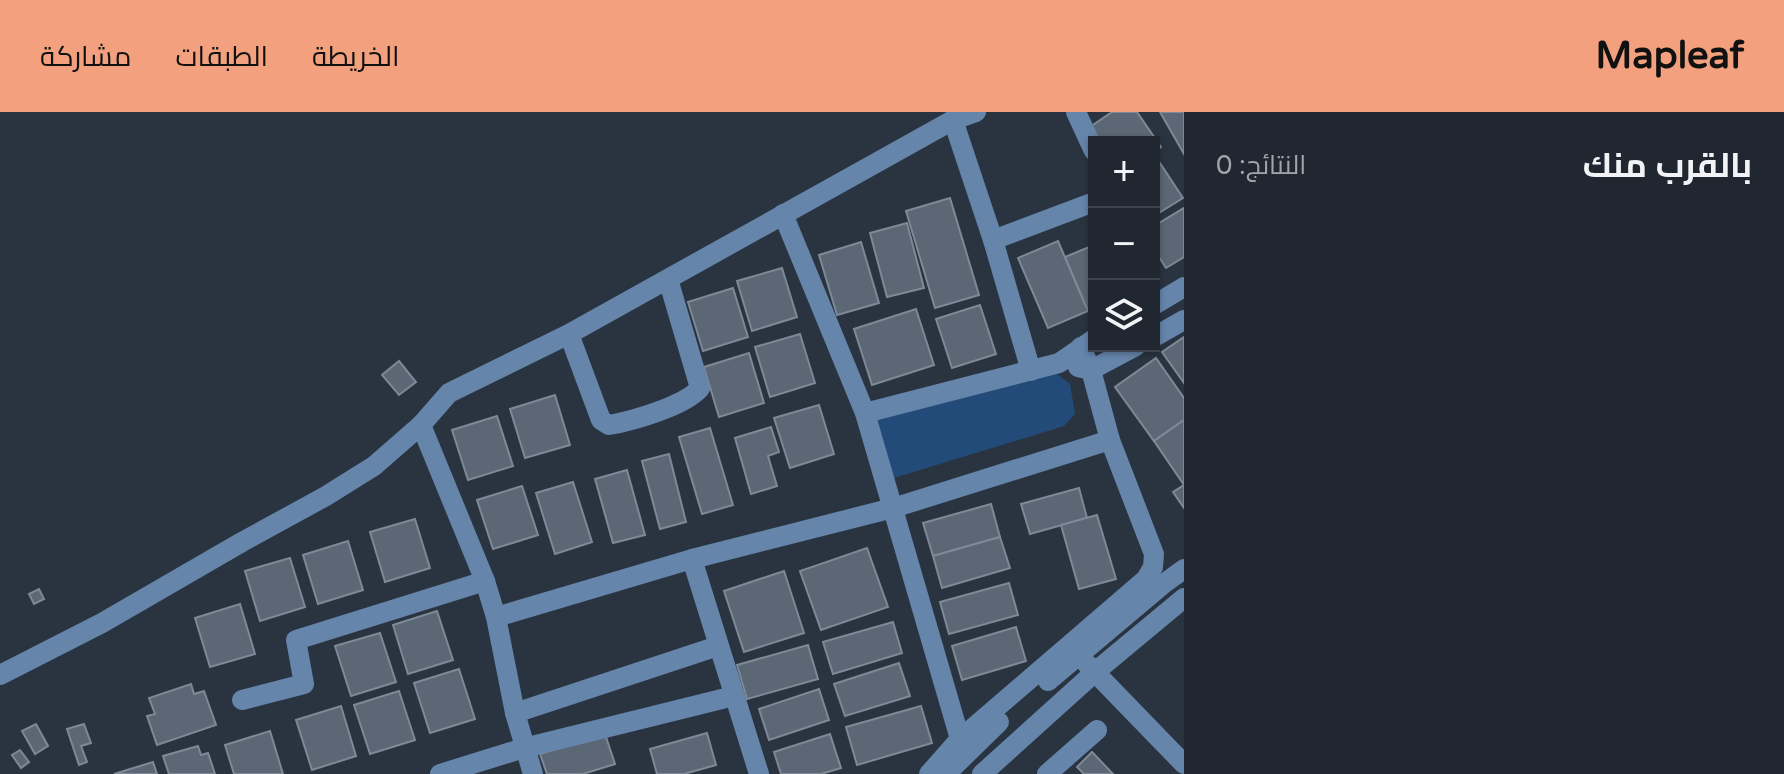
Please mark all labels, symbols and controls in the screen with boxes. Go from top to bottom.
text: Mapleaf [1596,33,1744,79]
text: مشاركة [40,40,131,74]
text: الطبقات [175,40,268,74]
text: الخريطة [312,40,399,74]
map controls [1088,136,1160,352]
button: + [1088,136,1160,208]
text: بالقرب منك [1583,146,1752,187]
text: النتائج: 0 [1216,150,1306,181]
button: − [1088,208,1160,280]
button: layers [1088,280,1160,352]

